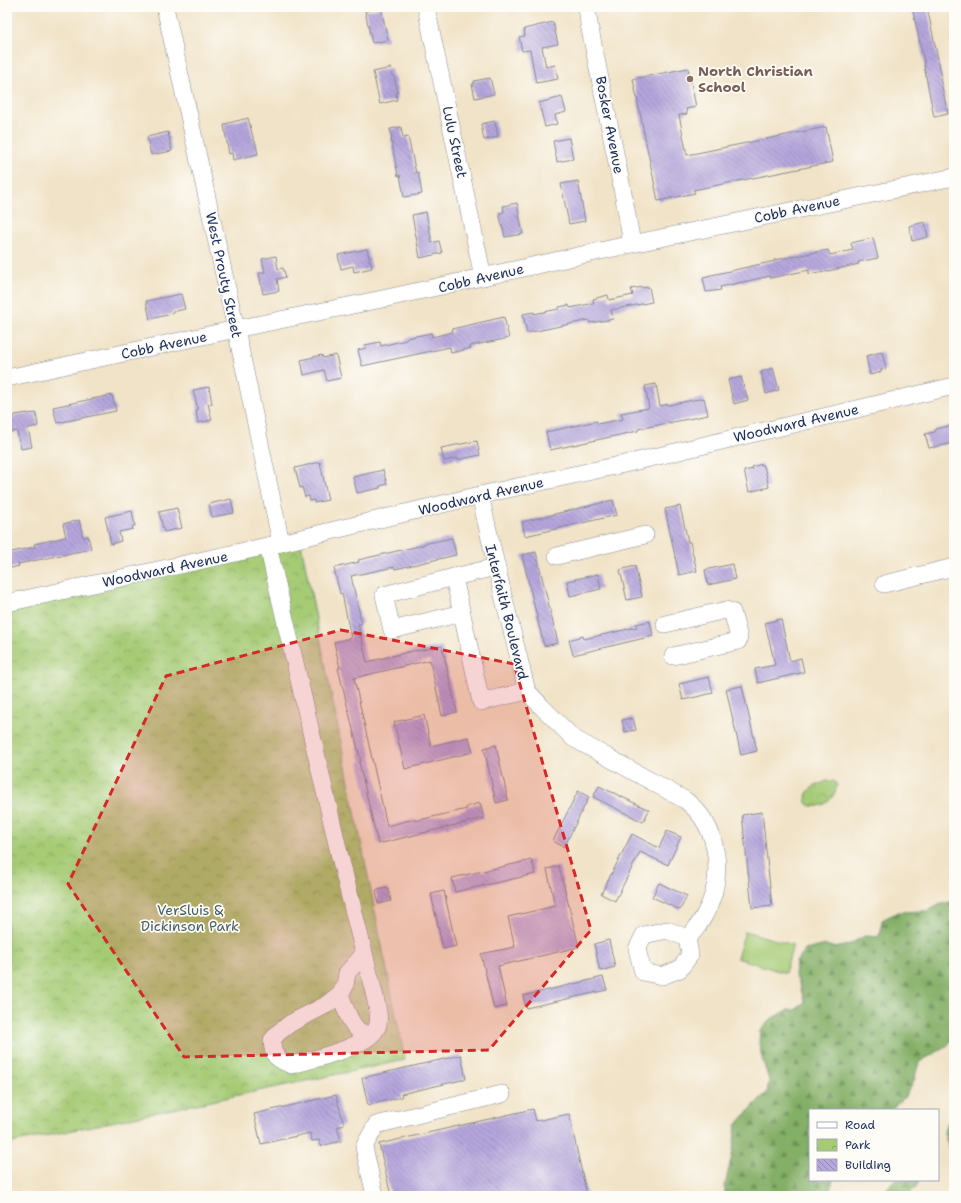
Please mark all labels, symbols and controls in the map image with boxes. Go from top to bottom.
place label: North Christian School [698,62,813,96]
marker: North Christian School [685,74,695,84]
street label: Bosker Avenue [592,75,628,175]
street label: Lulu Street [439,104,471,180]
street label: Cobb Avenue [752,191,842,227]
street label: West Prouty Street [202,210,246,340]
street label: Cobb Avenue [436,259,526,297]
street label: Cobb Avenue [119,327,209,363]
street label: Woodward Avenue [732,400,861,446]
street label: Woodward Avenue [417,473,546,519]
street label: Interfaith Boulevard [481,542,533,682]
street label: Woodward Avenue [100,547,230,591]
park label: VerSluis & Dickinson Park [141,901,239,935]
legend [809,1109,939,1181]
text: Road [845,1117,876,1133]
text: Park [845,1137,871,1153]
text: Building [845,1157,891,1173]

